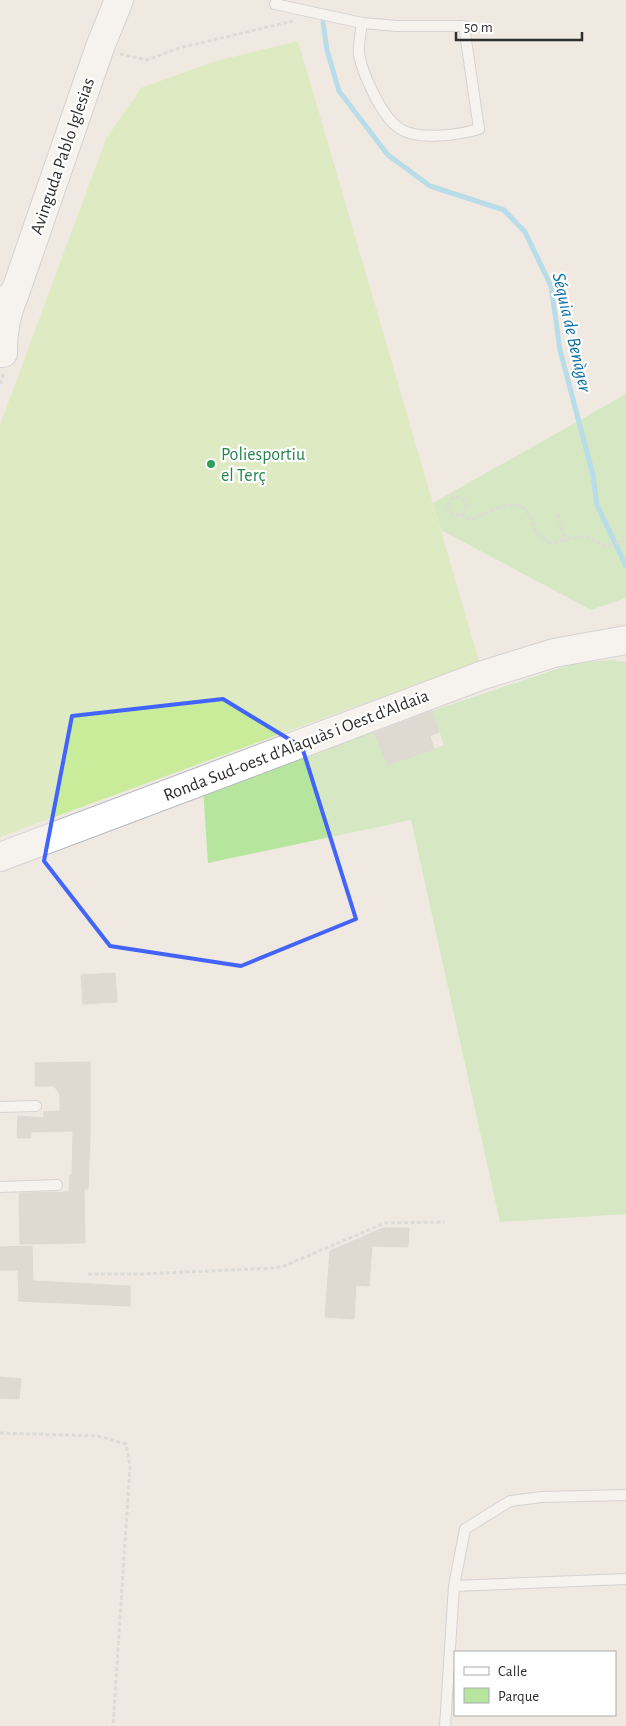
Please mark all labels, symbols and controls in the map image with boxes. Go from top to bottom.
scale bar [456,10,582,42]
text: 50 m [464,20,493,35]
street label: Avinguda Pablo Iglesias [28,76,98,237]
water label: Séquia de Benàger [549,271,595,395]
place label: Poliesportiu el Terç [221,446,305,485]
marker: Poliesportiu el Terç [205,458,217,470]
street label: Ronda Sud-oest d'Alaquàs i Oest d'Aldaia [161,687,431,805]
legend [454,1651,616,1716]
text: Calle [498,1664,527,1679]
text: Parque [498,1689,539,1704]

